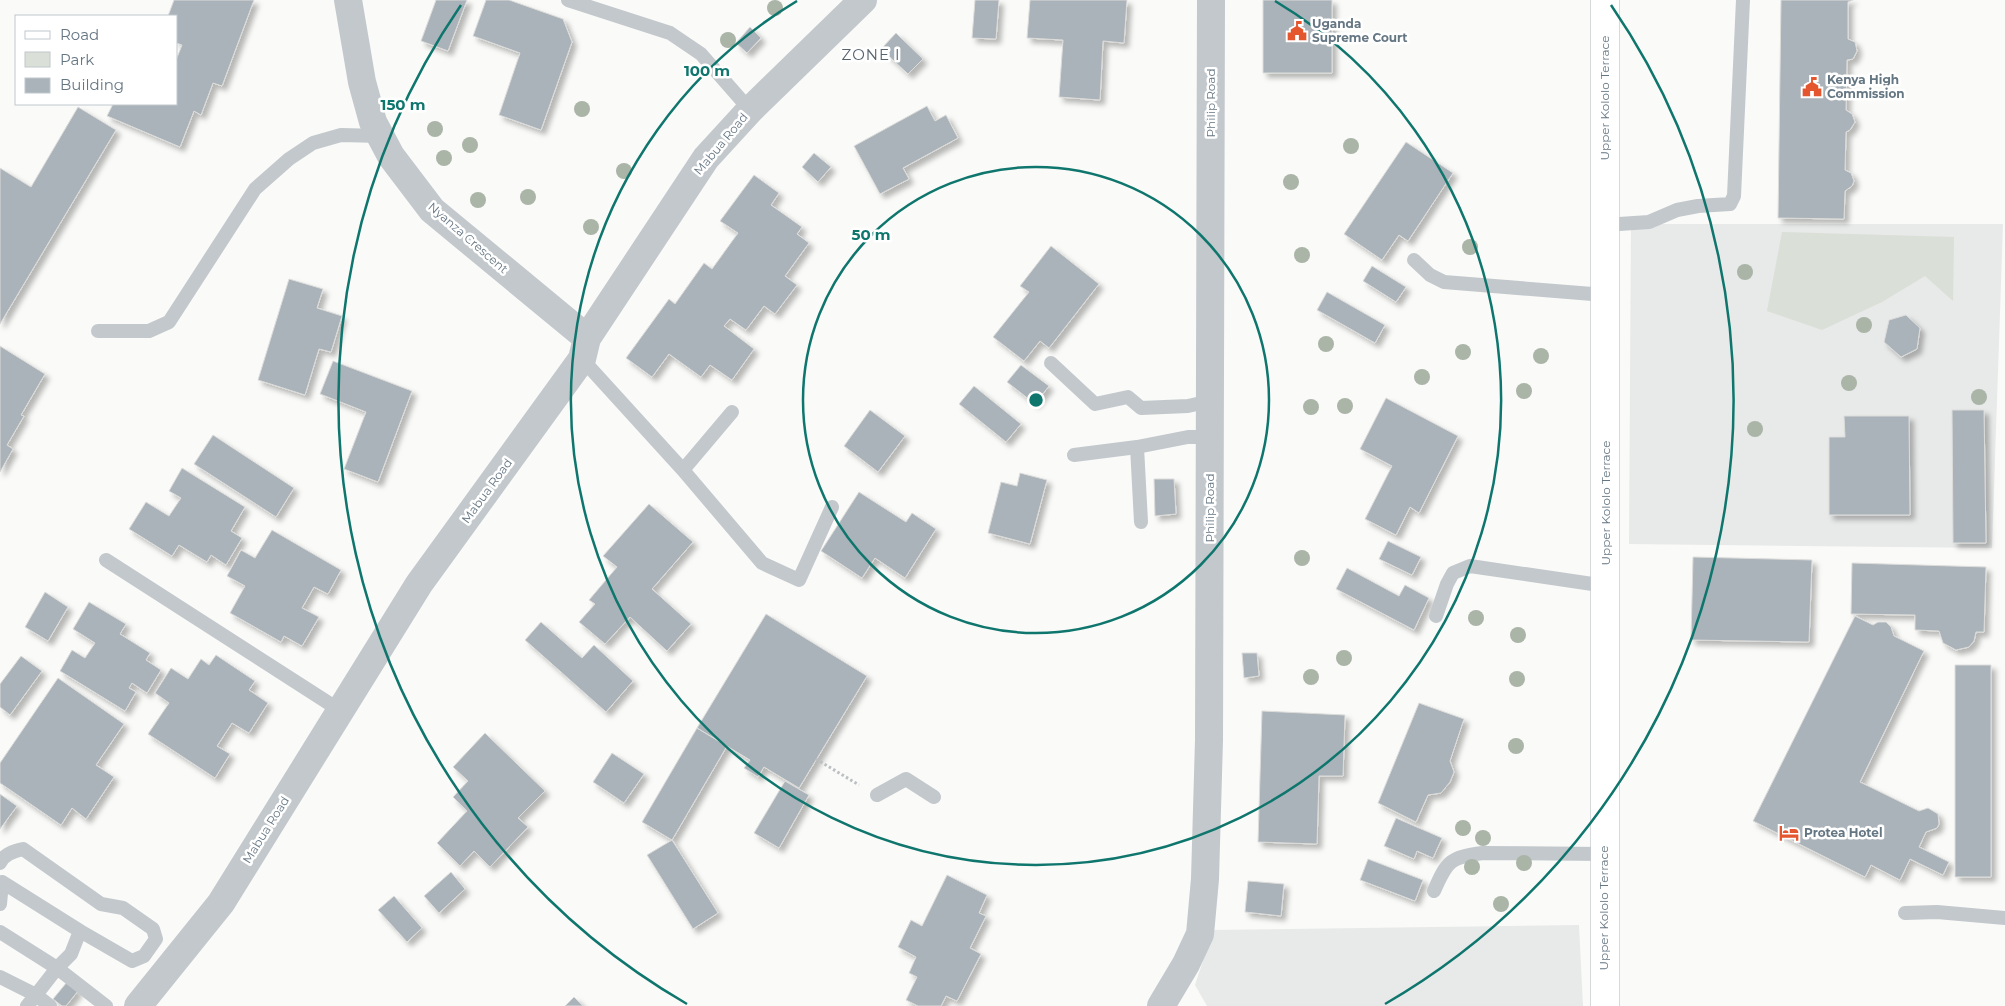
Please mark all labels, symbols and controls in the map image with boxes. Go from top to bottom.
legend [15,15,178,105]
place label: Uganda Supreme Court [1312,16,1408,45]
public building icon: Uganda Supreme Court [1286,20,1308,42]
text: Road [60,25,99,44]
street label: Upper Kololo Terrace [1597,36,1612,160]
district label: ZONE I [842,45,900,64]
text: Park [60,50,94,69]
text: 100 m [684,61,730,80]
street label: Philip Road [1203,68,1218,138]
place label: Kenya High Commission [1827,72,1905,101]
text: Building [60,75,124,94]
public building icon: Kenya High Commission [1801,76,1823,98]
text: 150 m [381,95,425,114]
street label: Mabua Road [690,110,751,178]
street label: Nyanza Crescent [425,199,511,276]
text: 50 m [851,225,891,244]
centre of rings [1027,391,1045,409]
street label: Upper Kololo Terrace [1598,441,1613,565]
street label: Mabua Road [458,455,515,526]
street label: Philip Road [1202,473,1217,543]
street label: Mabua Road [239,793,292,866]
hotel icon: Protea Hotel [1778,822,1800,844]
place label: Protea Hotel [1804,825,1883,840]
street label: Upper Kololo Terrace [1596,846,1611,970]

